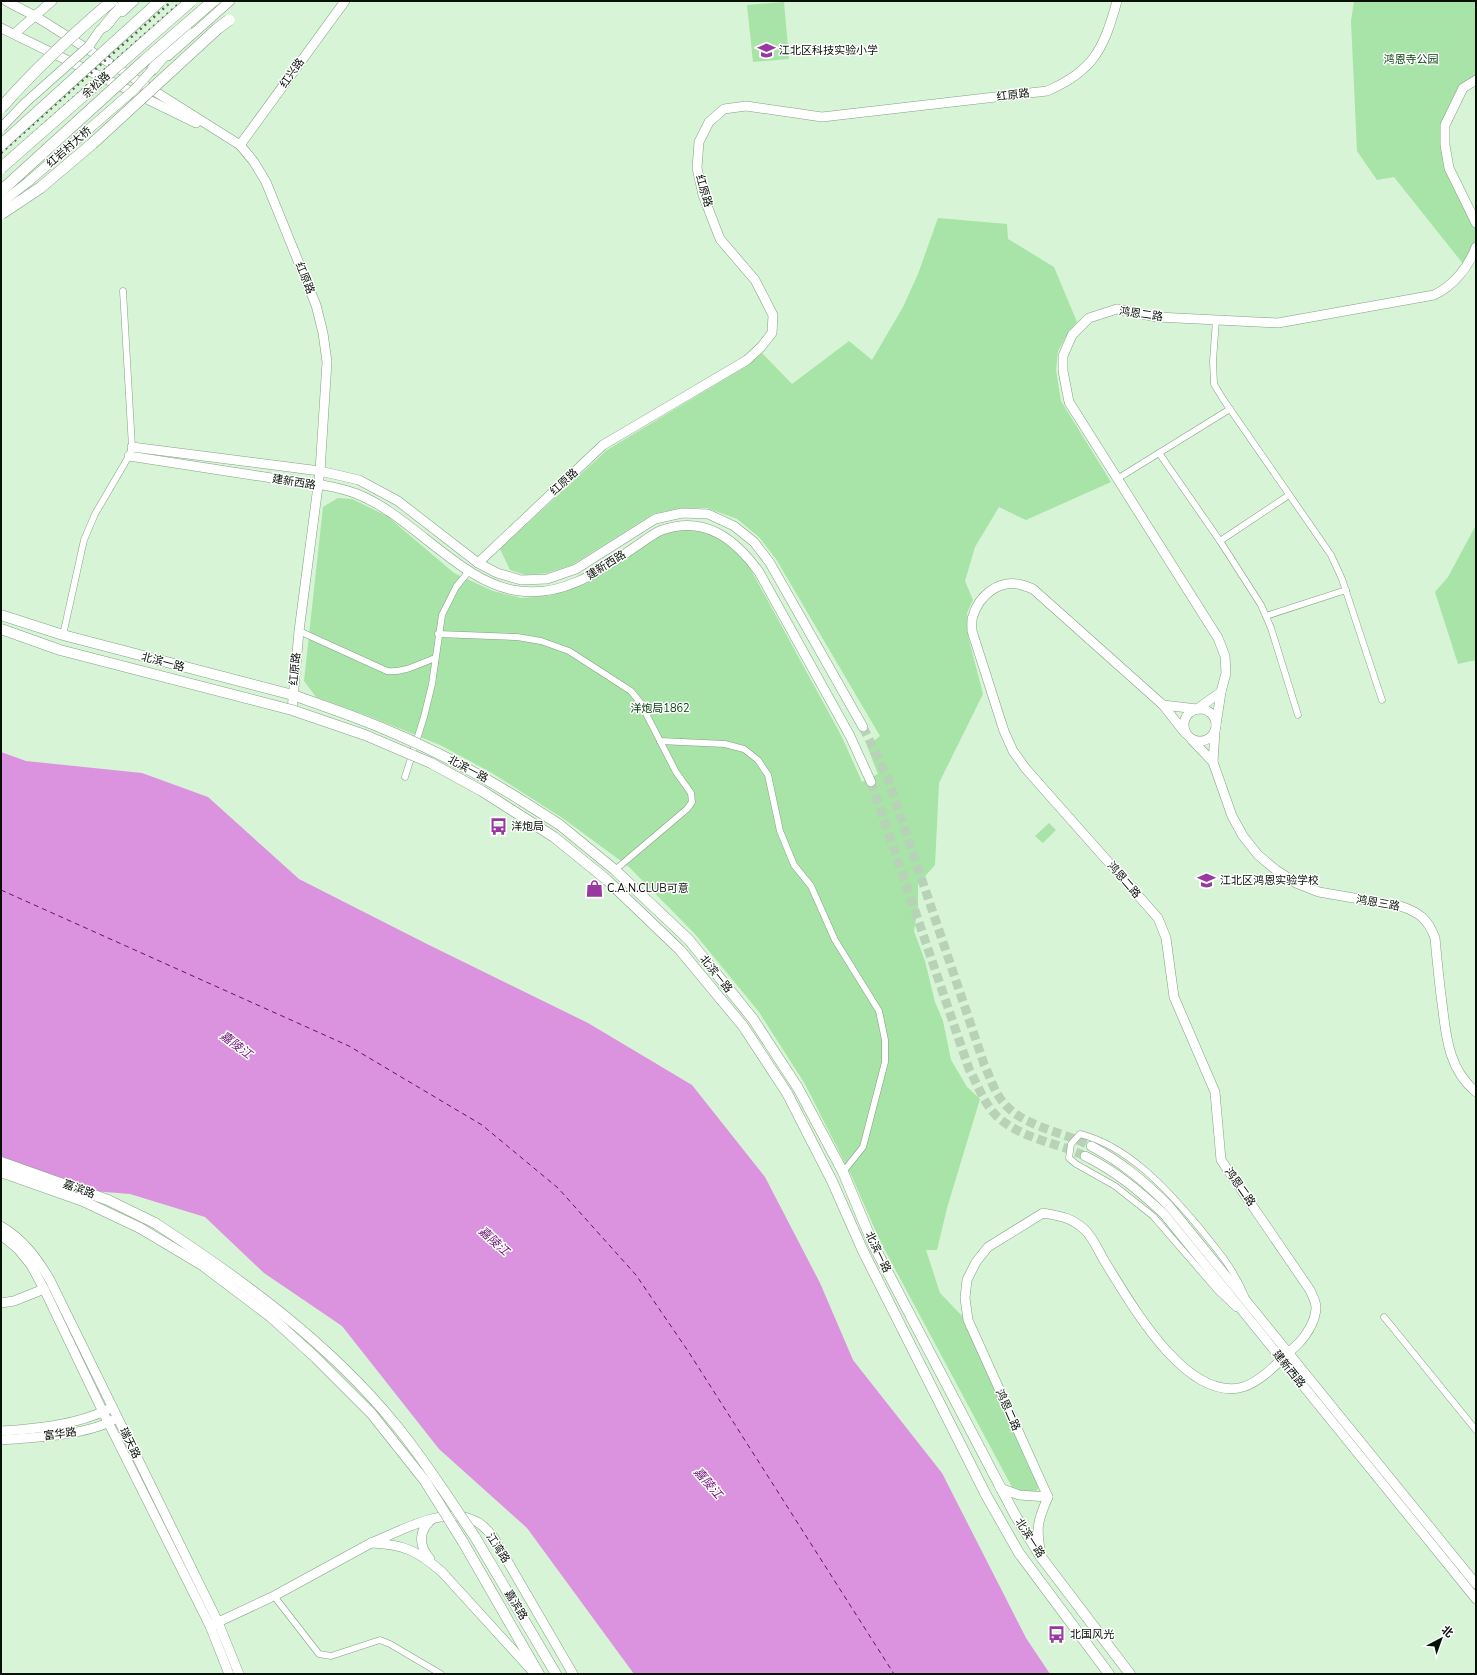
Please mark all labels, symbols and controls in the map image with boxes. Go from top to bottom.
school or university icon: 江北区科技实验小学 [756,40,776,60]
place label: 江北区科技实验小学 [779,43,878,58]
park label: 鸿恩寺公园 [1384,52,1439,67]
street label: 红兴路 [276,55,308,91]
street label: 余松路 [79,68,113,102]
street label: 红原路 [996,86,1030,104]
street label: 红岩村大桥 [43,123,95,171]
street label: 红原路 [692,173,716,209]
street label: 红原路 [292,260,318,296]
street label: 鸿恩二路 [1118,304,1164,324]
street label: 红原路 [547,465,581,499]
street label: 建新西路 [271,471,317,493]
street label: 建新西路 [583,547,629,583]
street label: 北滨一路 [140,649,186,675]
street label: 红原路 [286,652,304,686]
park label: 洋炮局1862 [630,701,690,716]
street label: 北滨一路 [445,752,491,786]
bus stop icon: 洋炮局 [488,816,508,836]
place label: 洋炮局 [511,819,544,834]
street label: 鸿恩二路 [1104,858,1144,902]
school or university icon: 江北区鸿恩实验学校 [1197,870,1217,890]
place label: 江北区鸿恩实验学校 [1220,873,1319,888]
shop icon: C.A.N.CLUB可意 [584,878,604,898]
place label: C.A.N.CLUB可意 [607,881,689,896]
street label: 鸿恩三路 [1355,892,1401,914]
street label: 北滨一路 [696,952,736,996]
water label: 嘉陵江 [217,1028,257,1063]
street label: 鸿恩二路 [1221,1165,1259,1209]
street label: 嘉滨路 [61,1176,97,1202]
water label: 嘉陵江 [475,1223,514,1260]
street label: 北滨一路 [862,1229,894,1275]
street label: 建新西路 [1269,1347,1309,1391]
street label: 鸿恩二路 [992,1387,1024,1433]
street label: 富华路 [43,1424,77,1444]
street label: 瑞天路 [116,1425,144,1461]
water label: 嘉陵江 [690,1464,727,1503]
street label: 北滨一路 [1012,1515,1048,1561]
street label: 江湾路 [483,1530,513,1566]
street label: 嘉滨路 [501,1587,531,1623]
north arrow [1421,1619,1461,1659]
text: 北 [1438,1623,1456,1641]
bus stop icon: 北国风光 [1047,1624,1067,1644]
place label: 北国风光 [1070,1627,1114,1642]

